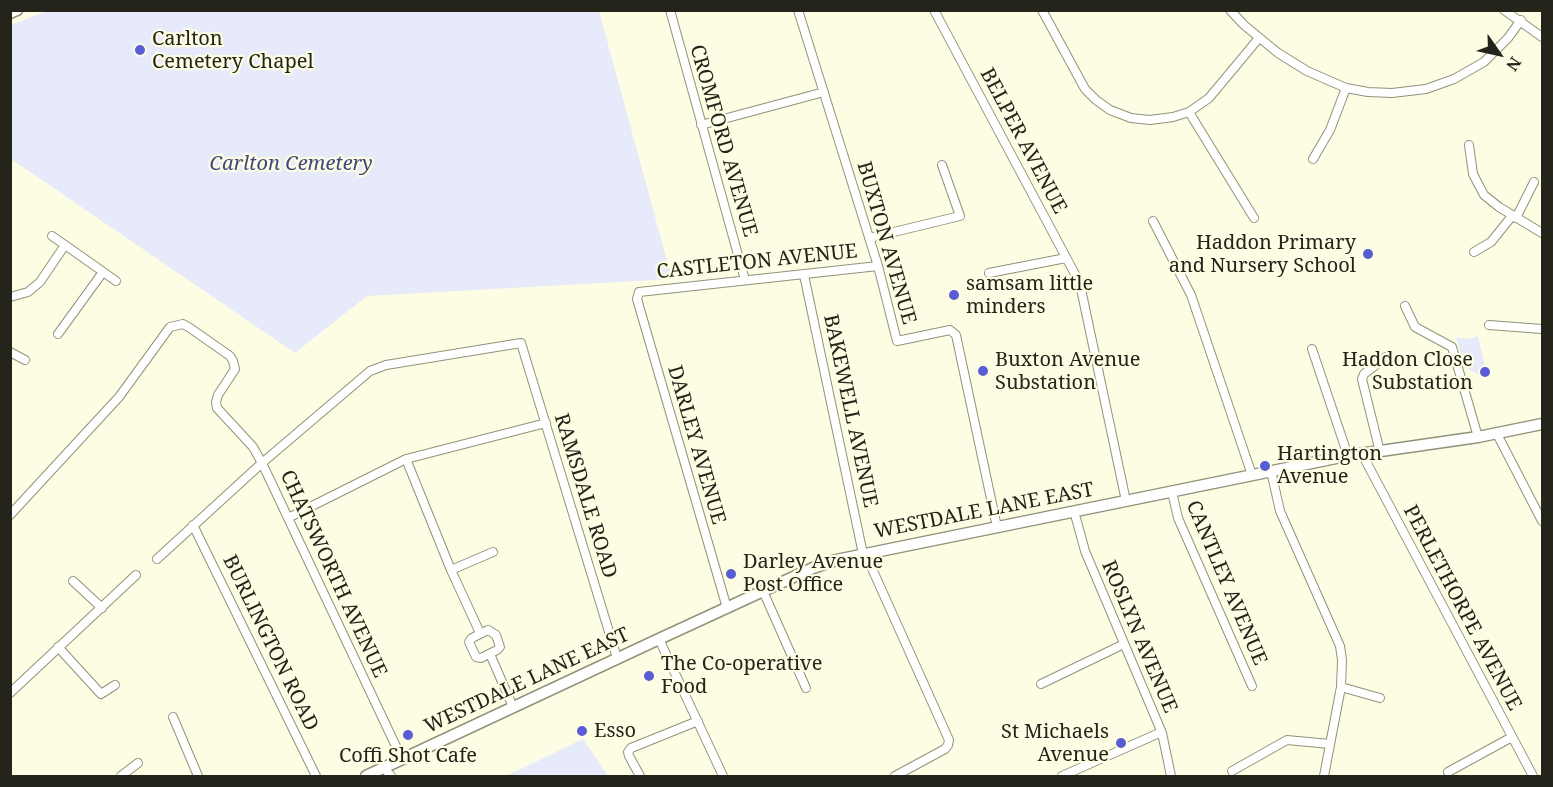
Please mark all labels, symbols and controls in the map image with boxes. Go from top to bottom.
north arrow [1469,24,1529,84]
place label: Carlton Cemetery Chapel [152,27,314,74]
street label: CROMFORD AVENUE [684,42,762,240]
marker: Carlton Cemetery Chapel [133,43,147,57]
text: N [1501,53,1527,75]
street label: BELPER AVENUE [975,64,1071,218]
park label: Carlton Cemetery [210,152,372,176]
street label: BUXTON AVENUE [851,159,921,327]
place label: Haddon Primary and Nursery School [1169,231,1356,278]
street label: CASTLETON AVENUE [655,240,859,284]
marker: Haddon Primary and Nursery School [1361,247,1375,261]
place label: samsam little minders [966,272,1093,319]
marker: samsam little minders [947,288,961,302]
street label: BAKEWELL AVENUE [818,312,882,510]
place label: Buxton Avenue Substation [995,348,1140,395]
place label: Haddon Close Substation [1342,348,1473,395]
street label: DARLEY AVENUE [662,363,730,527]
marker: Buxton Avenue Substation [976,364,990,378]
marker: Haddon Close Substation [1478,365,1492,379]
street label: RAMSDALE ROAD [549,411,621,581]
place label: Hartington Avenue [1277,442,1382,489]
marker: Hartington Avenue [1258,459,1272,473]
street label: CHATSWORTH AVENUE [274,467,392,681]
street label: WESTDALE LANE EAST [872,478,1096,544]
street label: CANTLEY AVENUE [1180,497,1272,669]
street label: PERLETHORPE AVENUE [1398,501,1526,715]
place label: Darley Avenue Post Office [743,550,883,597]
street label: BURLINGTON ROAD [217,551,323,735]
street label: ROSLYN AVENUE [1096,557,1182,717]
marker: Darley Avenue Post Office [724,567,738,581]
street label: WESTDALE LANE EAST [421,623,633,739]
place label: The Co-operative Food [661,652,822,699]
marker: The Co-operative Food [642,669,656,683]
place label: Esso [594,719,636,743]
place label: St Michaels Avenue [1001,720,1109,767]
marker: Esso [575,724,589,738]
marker: Coffi Shot Cafe [401,728,415,742]
marker: St Michaels Avenue [1114,736,1128,750]
place label: Coffi Shot Cafe [339,744,477,768]

